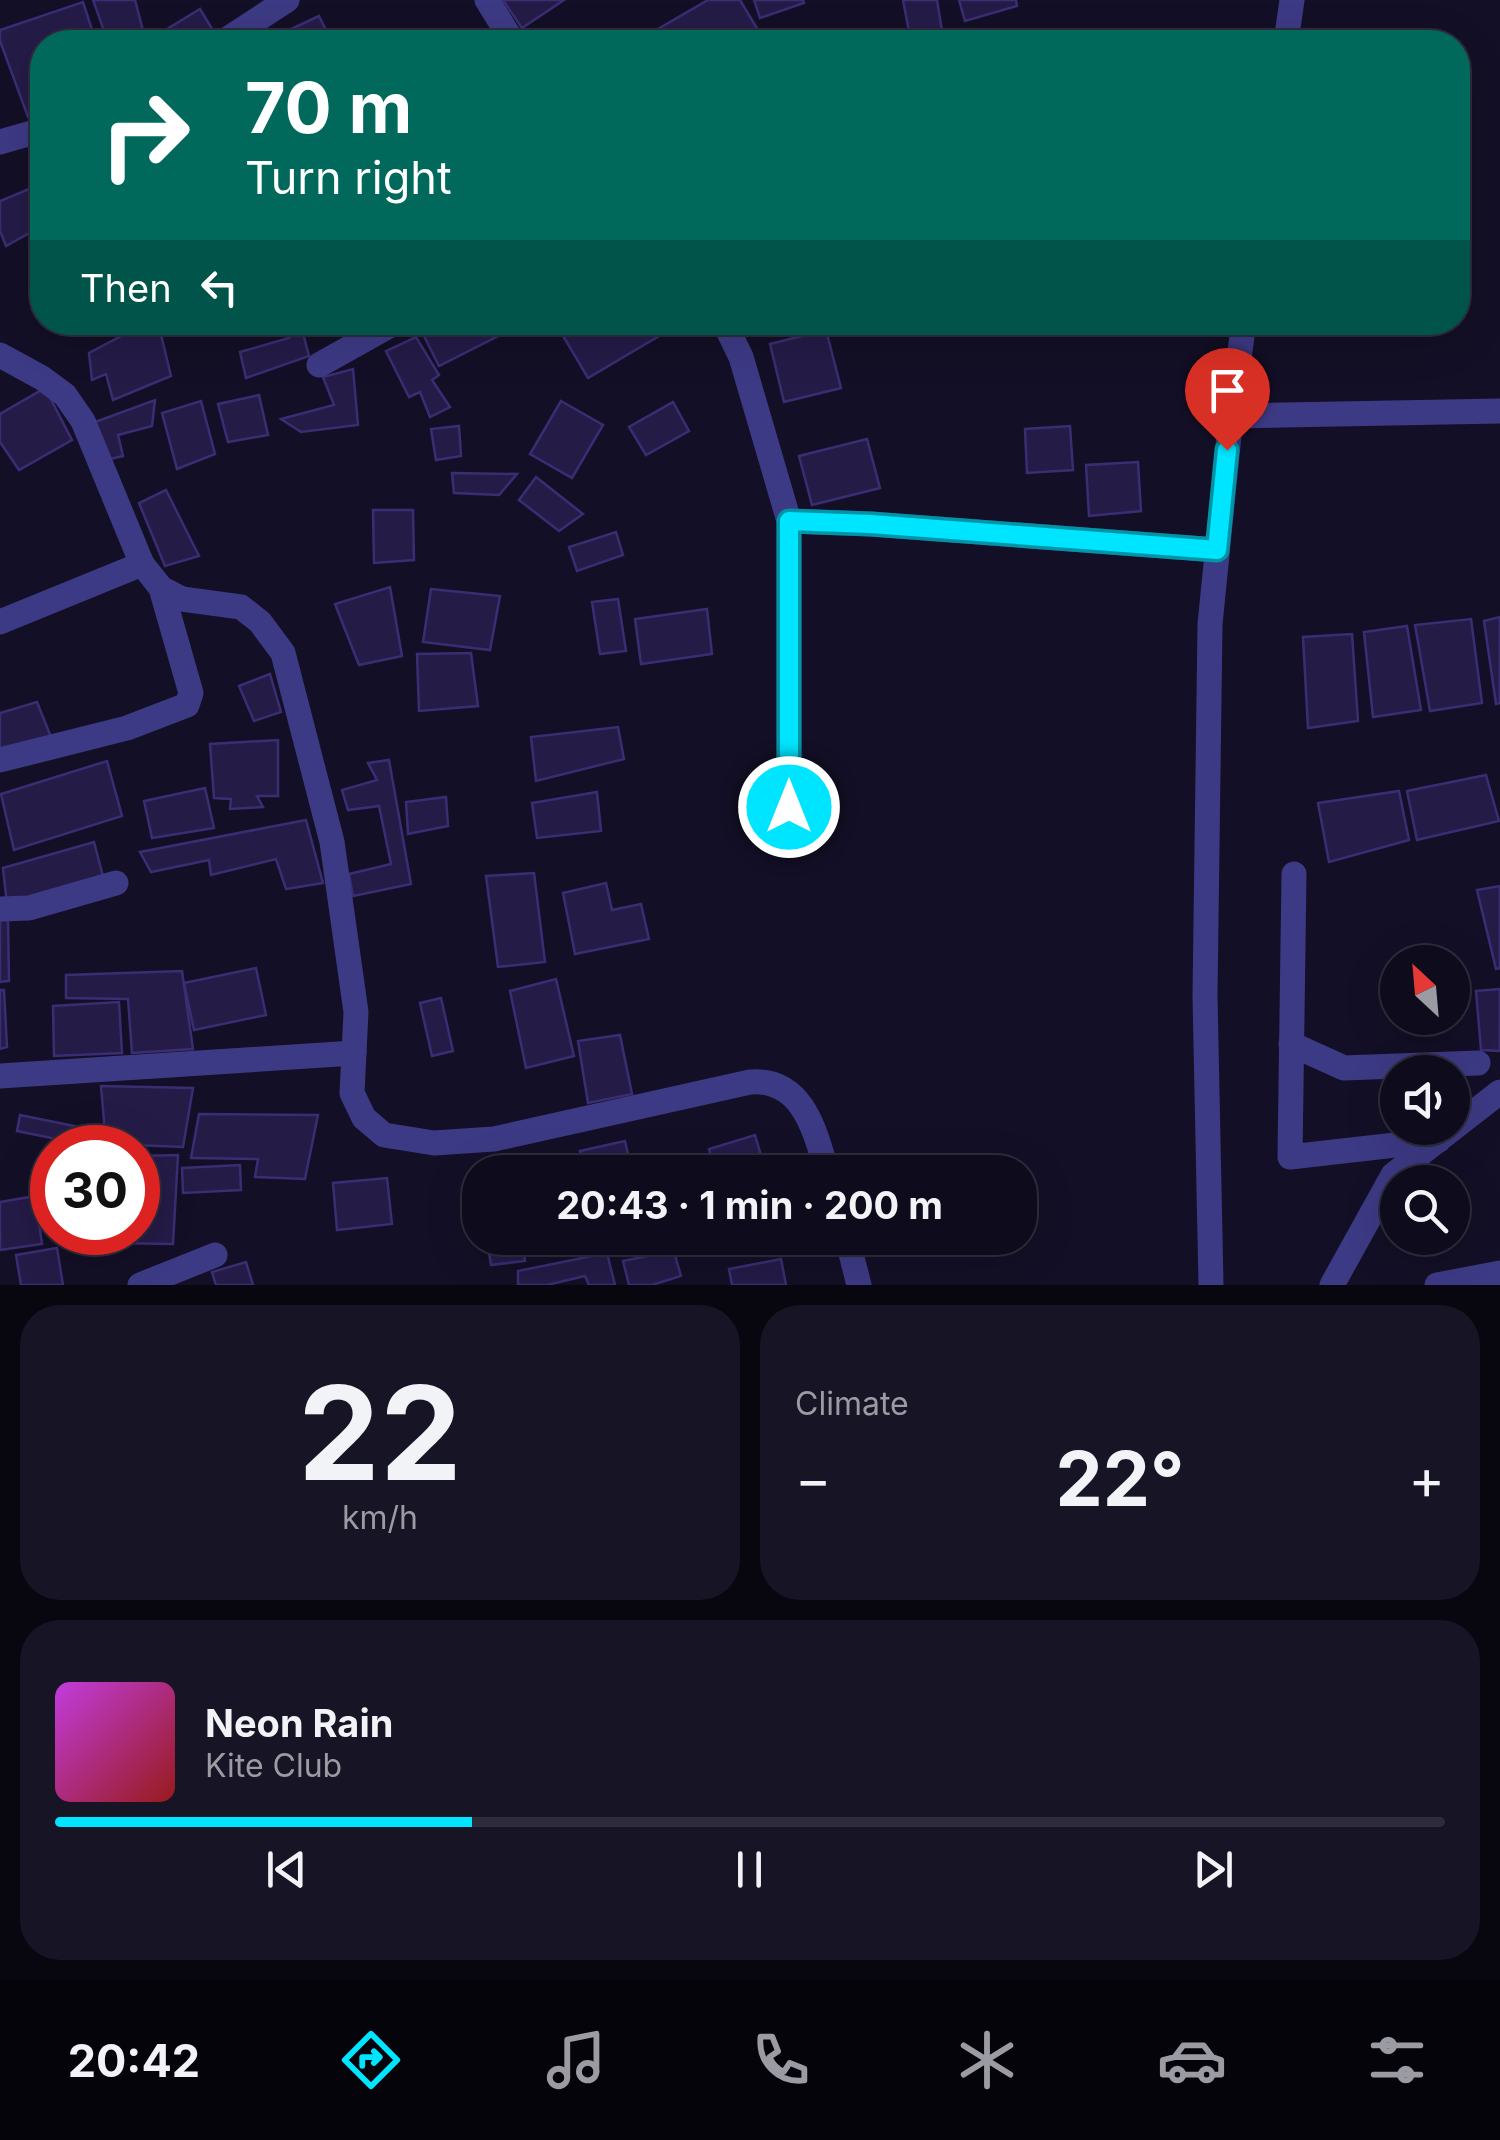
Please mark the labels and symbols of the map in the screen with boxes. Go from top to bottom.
pin [1185,348,1270,451]
position arrow [737,755,841,859]
north arrow [1380,945,1470,1035]
speed limit sign: 30 [30,1125,160,1255]

